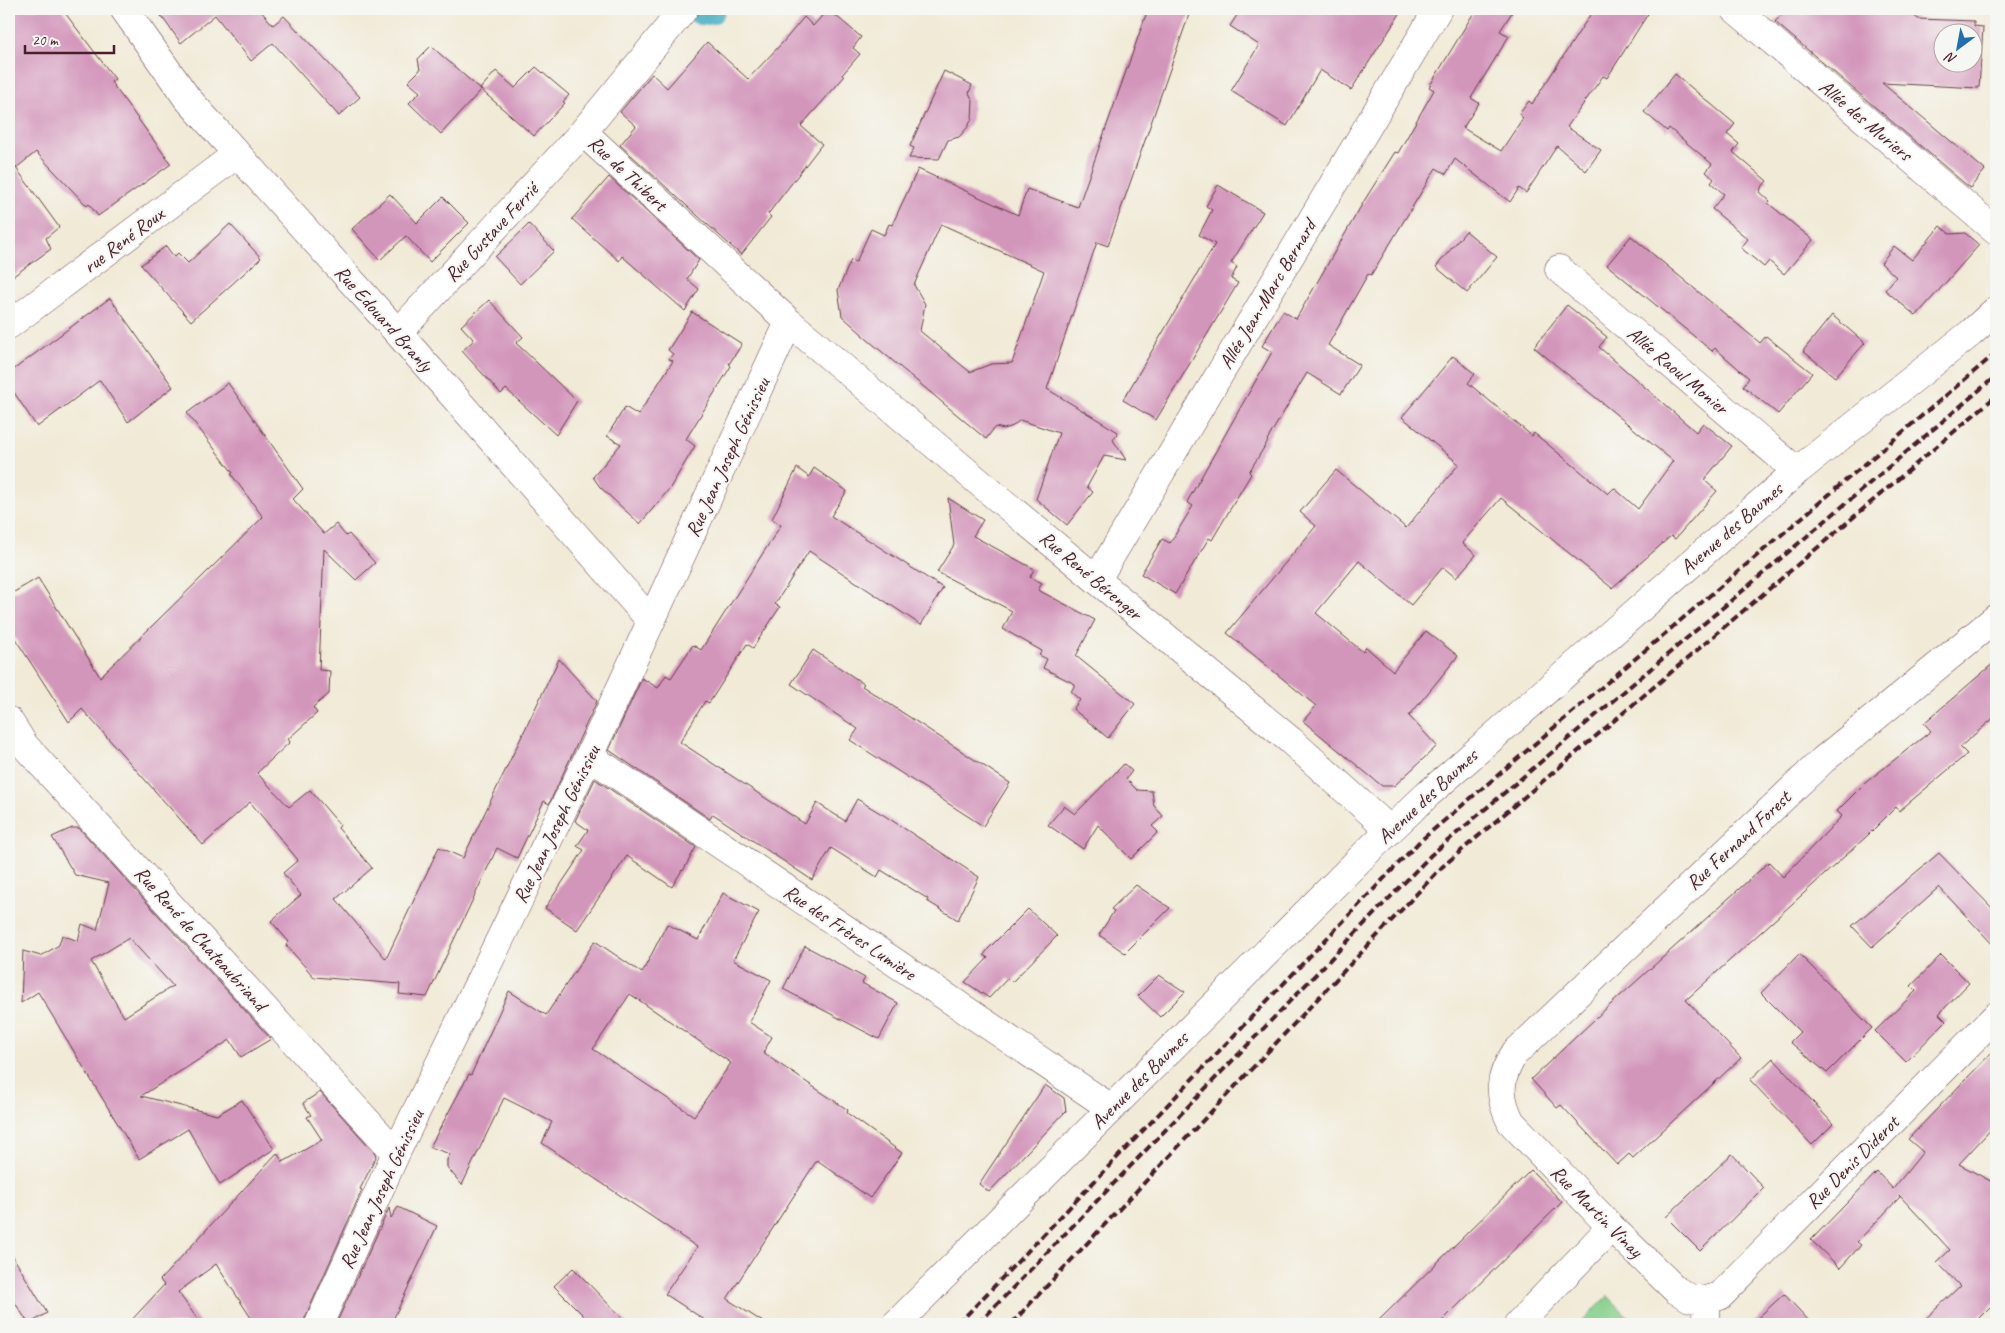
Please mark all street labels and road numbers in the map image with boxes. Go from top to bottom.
street label: Allée des Muriers [1814,74,1919,168]
street label: Rue de Thibert [583,130,674,218]
street label: Rue Gustave Ferrié [439,175,546,287]
street label: rue René Roux [78,200,171,279]
street label: Allée Jean-Marc Bernard [1213,213,1323,373]
street label: Rue Edouard Branly [329,260,439,378]
street label: Allée Raoul Monier [1622,321,1735,421]
street label: Rue Jean Joseph Génissieu [680,372,776,541]
street label: Avenue des Baumes [1675,475,1790,580]
street label: Rue René Bérenger [1034,525,1148,627]
street label: Rue Jean Joseph Génissieu [507,740,606,907]
street label: Avenue des Baumes [1372,742,1484,849]
street label: Rue Fernand Forest [1681,784,1798,895]
street label: Rue René de Chateaubriand [129,861,274,1018]
street label: Rue des Frères Lumière [779,879,922,987]
street label: Avenue des Baumes [1085,1025,1195,1135]
street label: Rue Jean Joseph Génissieu [334,1104,430,1273]
street label: Rue Denis Diderot [1800,1109,1906,1214]
street label: Rue Martin Vinay [1545,1160,1649,1264]

